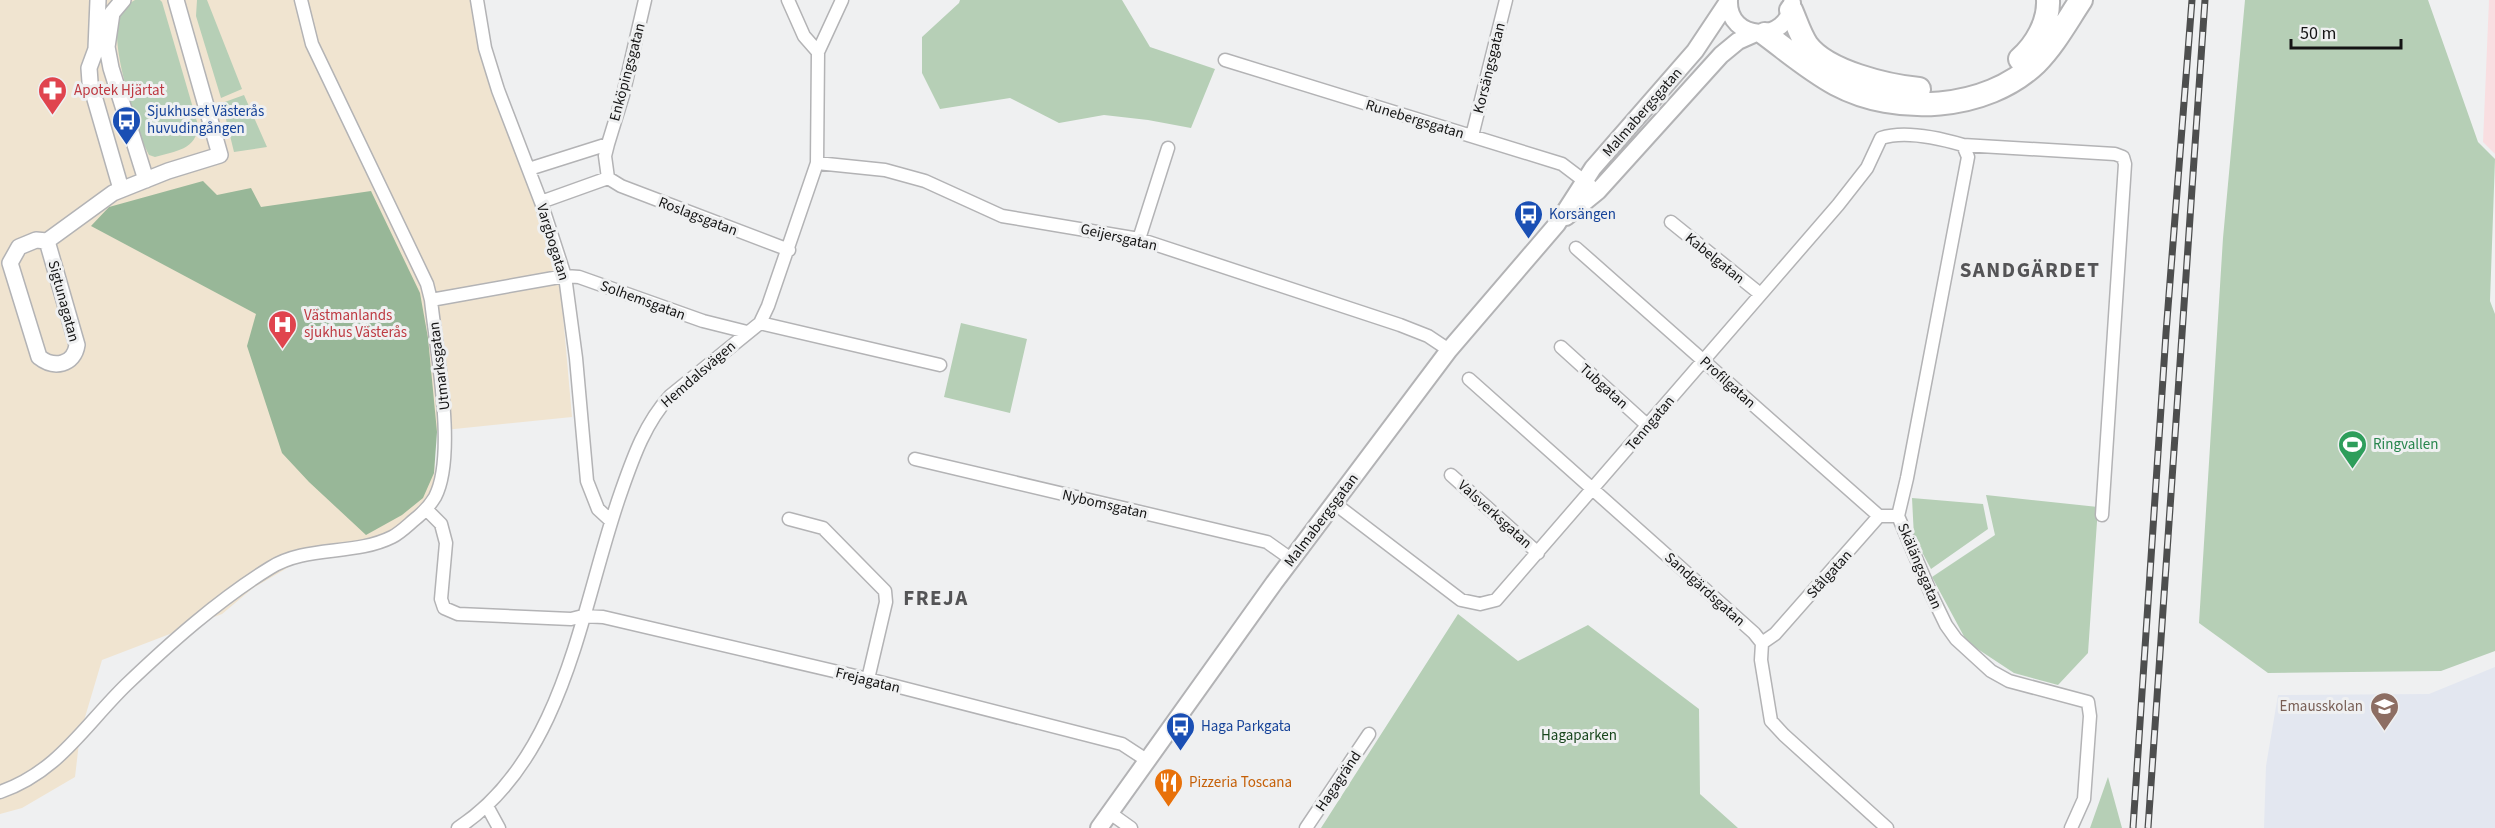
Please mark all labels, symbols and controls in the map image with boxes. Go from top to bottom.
scale bar [2291,12,2400,50]
street label: Korsängsgatan [1468,20,1511,116]
street label: Enköpingsgatan [604,21,651,123]
text: 50 m [2300,21,2336,46]
street label: Malmabergsgatan [1598,63,1687,162]
pharmacy icon: Apotek Hjärtat [37,74,69,116]
place label: Apotek Hjärtat [74,80,165,101]
street label: Runebergsgatan [1363,95,1467,144]
place label: Sjukhuset Västerås huvudingången [147,101,264,139]
bus stop icon: Sjukhuset Västerås huvudingången [110,104,142,146]
street label: Roslagsgatan [655,192,740,241]
bus stop icon: Korsängen [1512,198,1544,240]
street label: Vargbogatan [531,201,574,283]
place label: Korsängen [1549,204,1616,225]
street label: Geijersgatan [1078,218,1159,257]
street label: Kabelgatan [1680,228,1749,289]
district label: SANDGÄRDET [1960,255,2100,285]
street label: Sigtunagatan [43,258,84,344]
street label: Solhemsgatan [597,275,688,326]
place label: Västmanlands sjukhus Västerås [304,305,407,343]
hospital icon: Västmanlands sjukhus Västerås [267,308,299,350]
street label: Utmarksgatan [424,321,455,411]
street label: Hemdalsvägen [656,336,740,413]
street label: Profilgatan [1695,352,1760,413]
street label: Tubgatan [1575,359,1633,414]
street label: Tenngatan [1621,391,1680,455]
sports icon: Ringvallen [2336,428,2368,470]
place label: Ringvallen [2373,434,2439,455]
street label: Malmabergsgatan [1279,469,1364,571]
street label: Valsverksgatan [1453,475,1536,553]
street label: Nybomsgatan [1060,484,1150,525]
street label: Skälängsgatan [1892,520,1947,612]
street label: Stålgatan [1802,545,1857,603]
street label: Sandgärdsgatan [1660,547,1750,631]
district label: FREJA [903,583,969,613]
street label: Frejagatan [833,662,902,699]
school or university icon: Emausskolan [2368,690,2400,732]
place label: Emausskolan [2279,696,2363,717]
bus stop icon: Haga Parkgata [1164,710,1196,752]
place label: Haga Parkgata [1201,716,1291,737]
park label: Hagaparken [1541,725,1617,746]
street label: Hagagränd [1310,747,1366,816]
restaurant icon: Pizzeria Toscana [1152,766,1184,808]
place label: Pizzeria Toscana [1189,772,1292,793]

